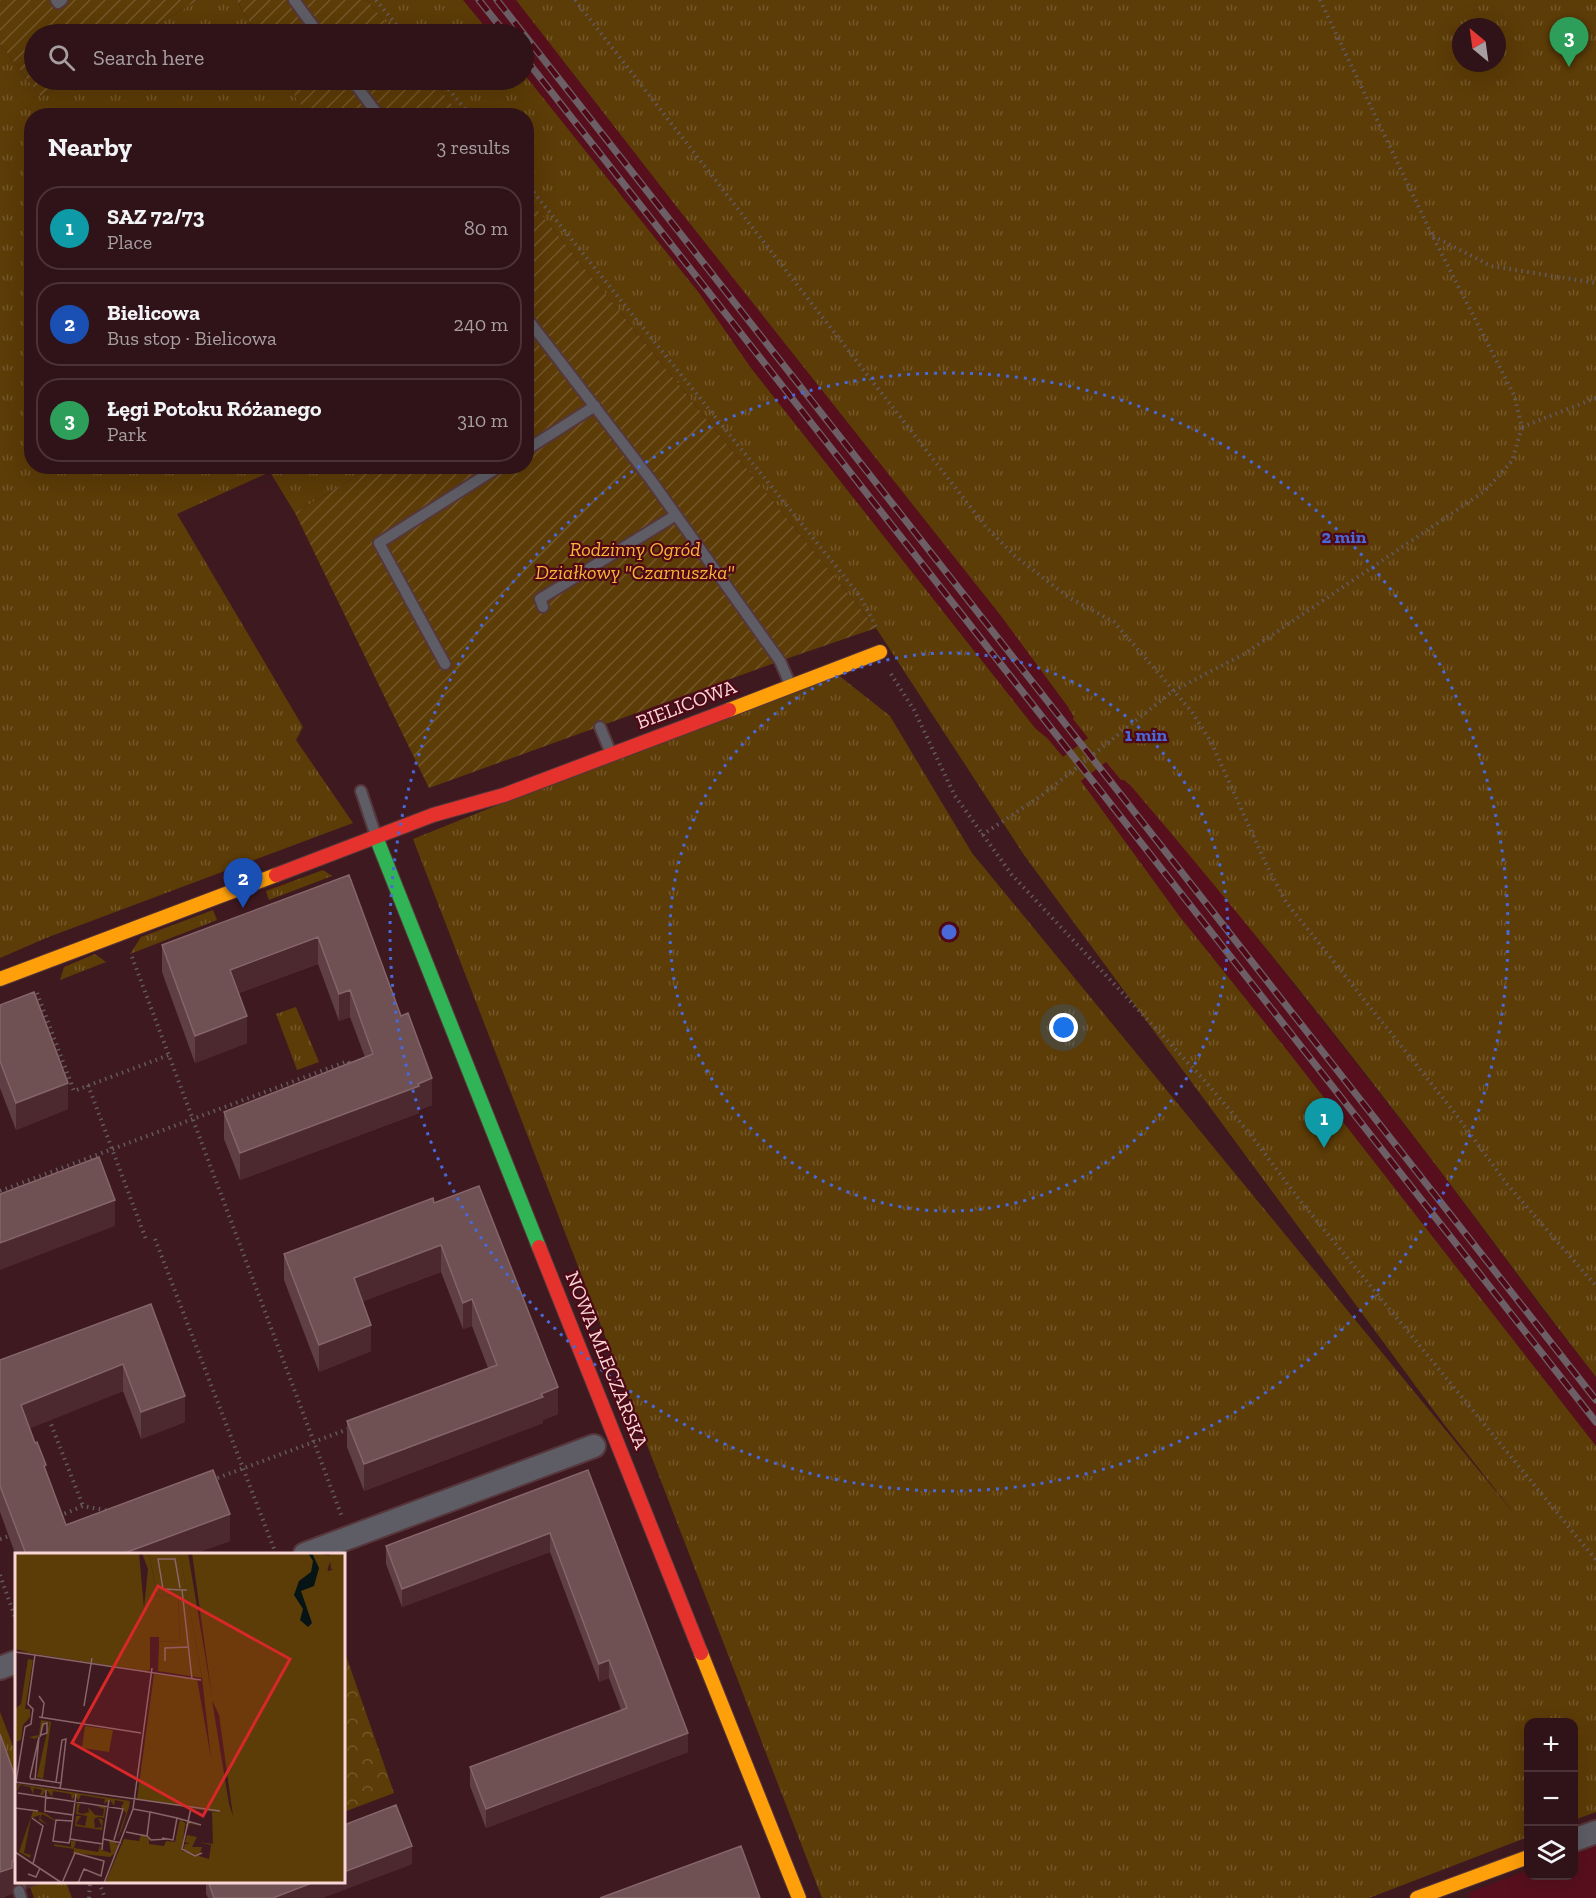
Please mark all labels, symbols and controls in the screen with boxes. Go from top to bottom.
pin: 3 [1550,17,1588,67]
north arrow [1452,18,1506,72]
search box [24,24,534,90]
icon: search [45,41,78,74]
text: Search here [93,44,204,71]
text: Nearby [48,131,132,163]
text: 3 results [436,135,510,159]
text: SAZ 72/73 [107,203,204,230]
text: 1 [65,216,74,240]
text: 80 m [464,216,508,240]
text: Place [107,230,152,254]
text: Bielicowa [107,299,200,326]
text: 2 [64,312,75,336]
text: 240 m [454,312,508,336]
text: Bus stop · Bielicowa [107,326,277,350]
text: Łęgi Potoku Różanego [107,395,321,422]
text: 3 [64,408,75,432]
text: 310 m [457,408,508,432]
text: Park [107,422,147,446]
text: 2 min [1322,526,1367,548]
park label: Rodzinny Ogród Działkowy "Czarnuszka" [535,537,735,584]
street label: BIELICOWA [633,674,740,734]
text: 1 min [1125,724,1168,746]
pin: 2 [224,858,262,908]
centre of rings [939,922,959,942]
your location [1049,1013,1078,1042]
pin: 1 [1304,1098,1344,1148]
street label: NOWA MLECZARSKA [560,1268,654,1453]
inset map [15,1553,345,1883]
map controls [1524,1718,1578,1880]
button: + [1524,1718,1578,1772]
button: − [1524,1772,1578,1826]
button: layers [1524,1826,1578,1880]

